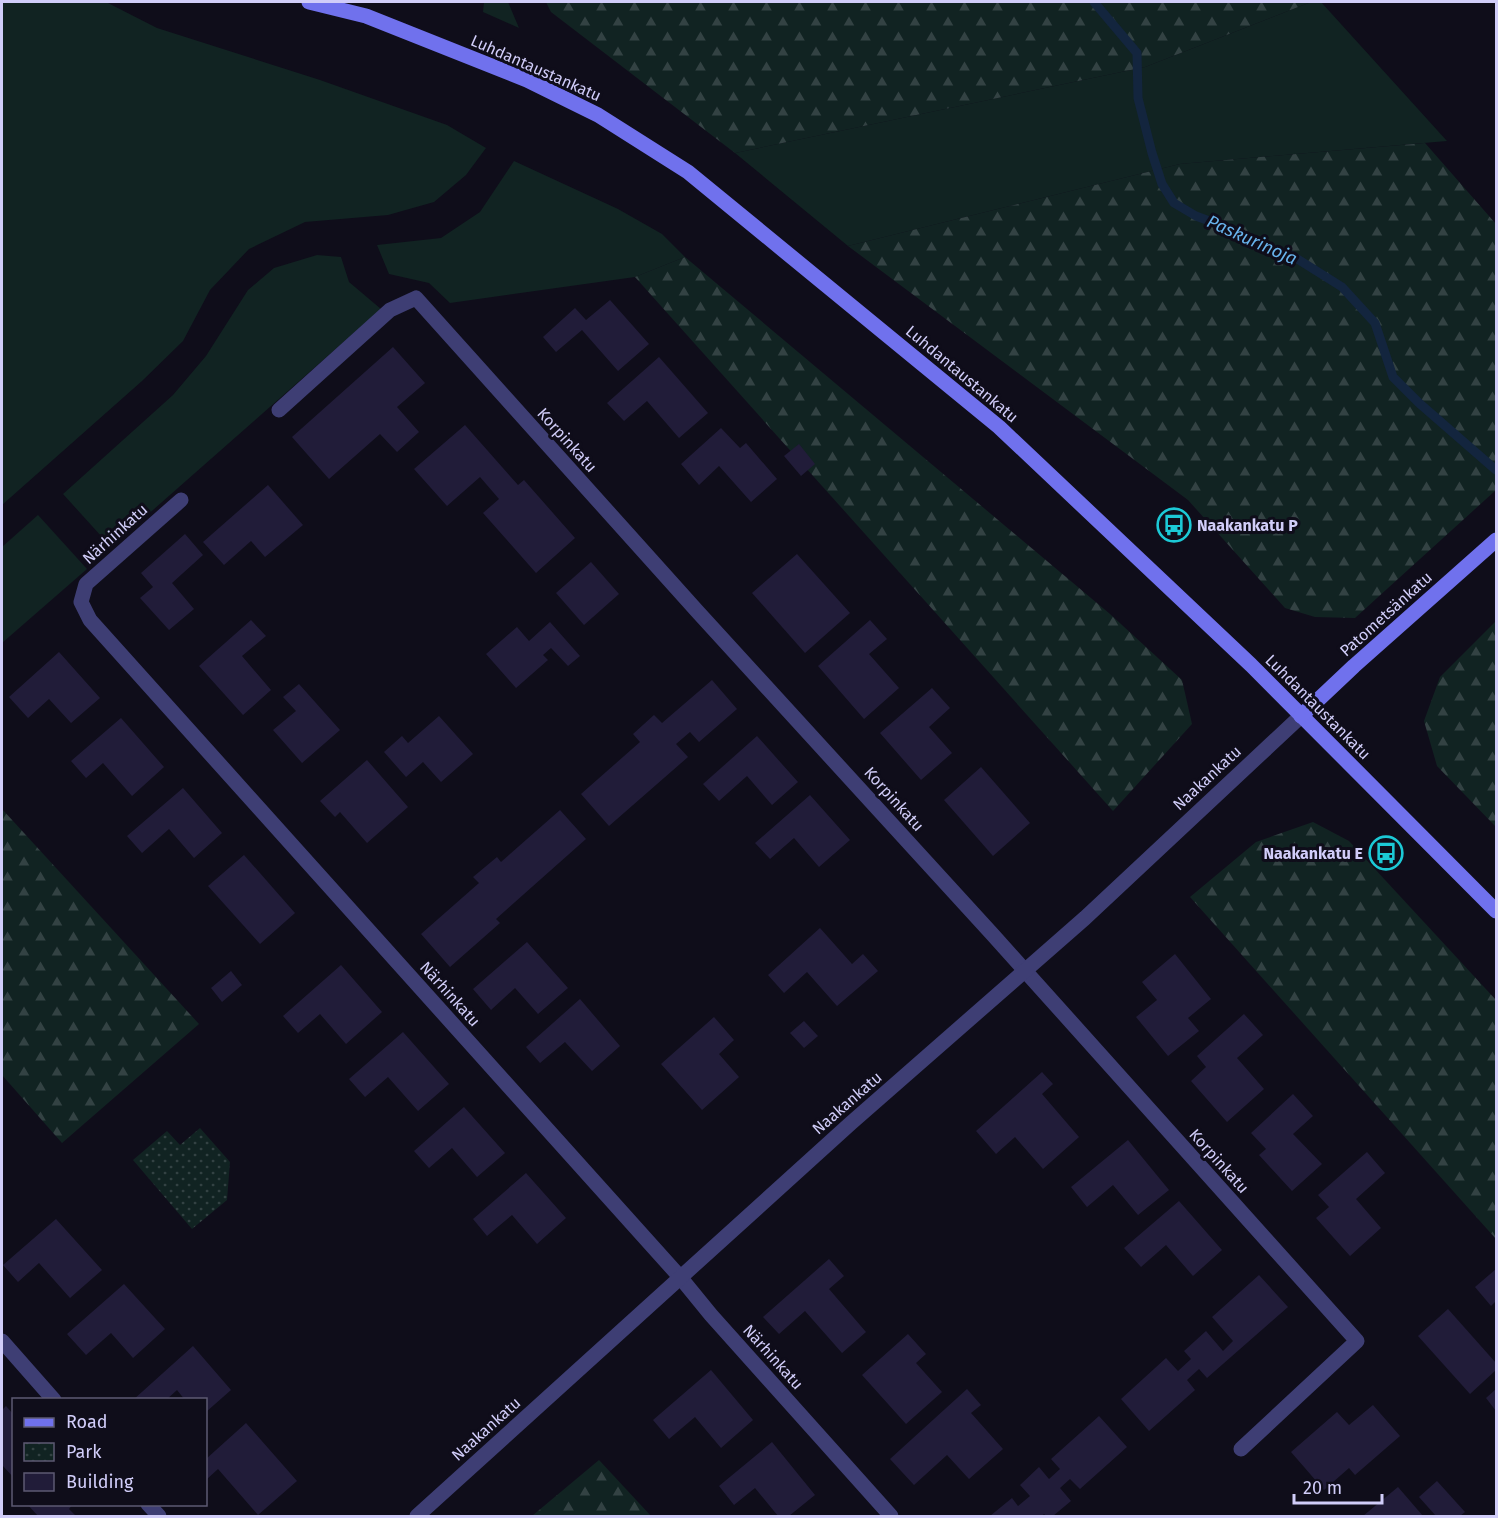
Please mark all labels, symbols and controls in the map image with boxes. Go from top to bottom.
street label: Luhdantaustankatu [468,31,604,105]
water label: Paskurinoja [1203,210,1301,270]
street label: Luhdantaustankatu [902,321,1022,427]
street label: Korpinkatu [533,404,601,476]
street label: Närhinkatu [79,500,151,568]
bus stop icon: Naakankatu P [1156,507,1192,543]
place label: Naakankatu P [1197,516,1298,535]
street label: Patometsänkatu [1336,568,1436,660]
street label: Luhdantaustankatu [1262,651,1374,763]
street label: Naakankatu [1169,742,1245,814]
street label: Korpinkatu [860,763,928,835]
bus stop icon: Naakankatu E [1368,835,1404,871]
place label: Naakankatu E [1263,844,1363,863]
street label: Närhinkatu [416,958,484,1030]
street label: Naakankatu [808,1068,886,1138]
street label: Korpinkatu [1185,1125,1253,1197]
street label: Närhinkatu [739,1321,807,1393]
street label: Naakankatu [448,1393,524,1465]
legend [12,1398,207,1506]
text: Road [66,1411,108,1433]
text: Park [66,1441,102,1463]
scale bar [1294,1467,1382,1505]
text: Building [66,1471,134,1493]
text: 20 m [1303,1477,1342,1499]

